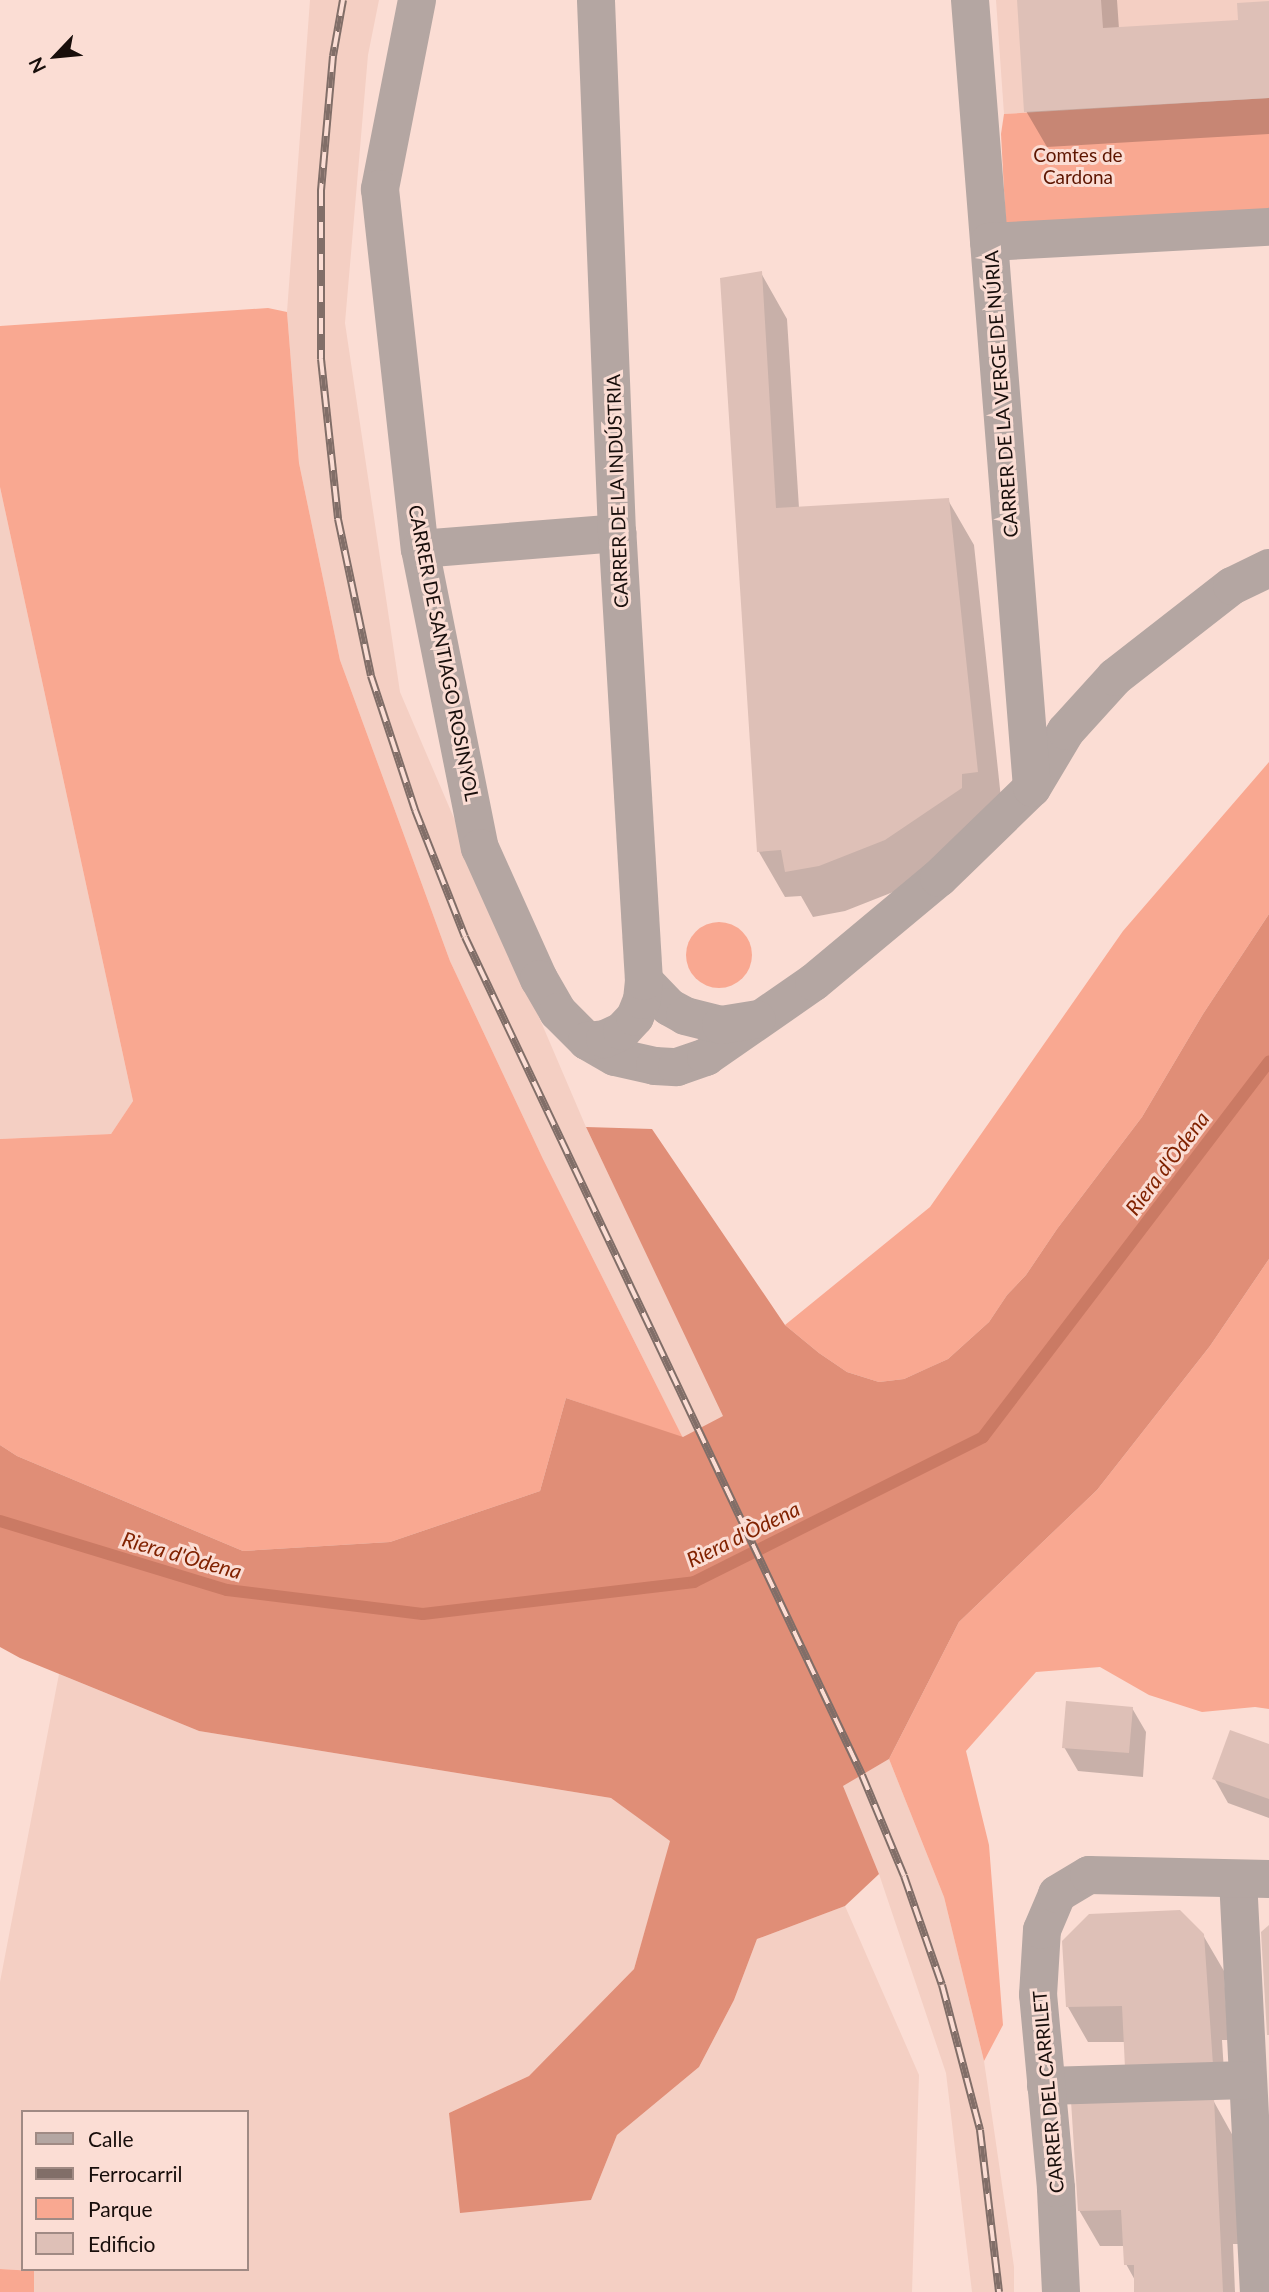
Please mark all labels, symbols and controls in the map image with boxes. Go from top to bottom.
north arrow [21,21,91,91]
text: N [23,54,50,77]
park label: Comtes de Cardona [1033,144,1123,188]
street label: CARRER DE LA VERGE DE NÚRIA [980,249,1022,539]
street label: CARRER DE LA INDÚSTRIA [602,373,632,609]
street label: CARRER DE SANTIAGO ROSINYOL [404,503,484,803]
water label: Riera d'Òdena [1120,1106,1214,1220]
water label: Riera d'Òdena [682,1496,804,1572]
water label: Riera d'Òdena [119,1526,245,1584]
street label: CARRER DEL CARRILET [1028,1990,1068,2194]
legend [21,2110,248,2271]
text: Calle [88,2126,133,2151]
text: Ferrocarril [88,2161,183,2186]
text: Parque [88,2196,153,2221]
text: Edificio [88,2231,155,2256]

